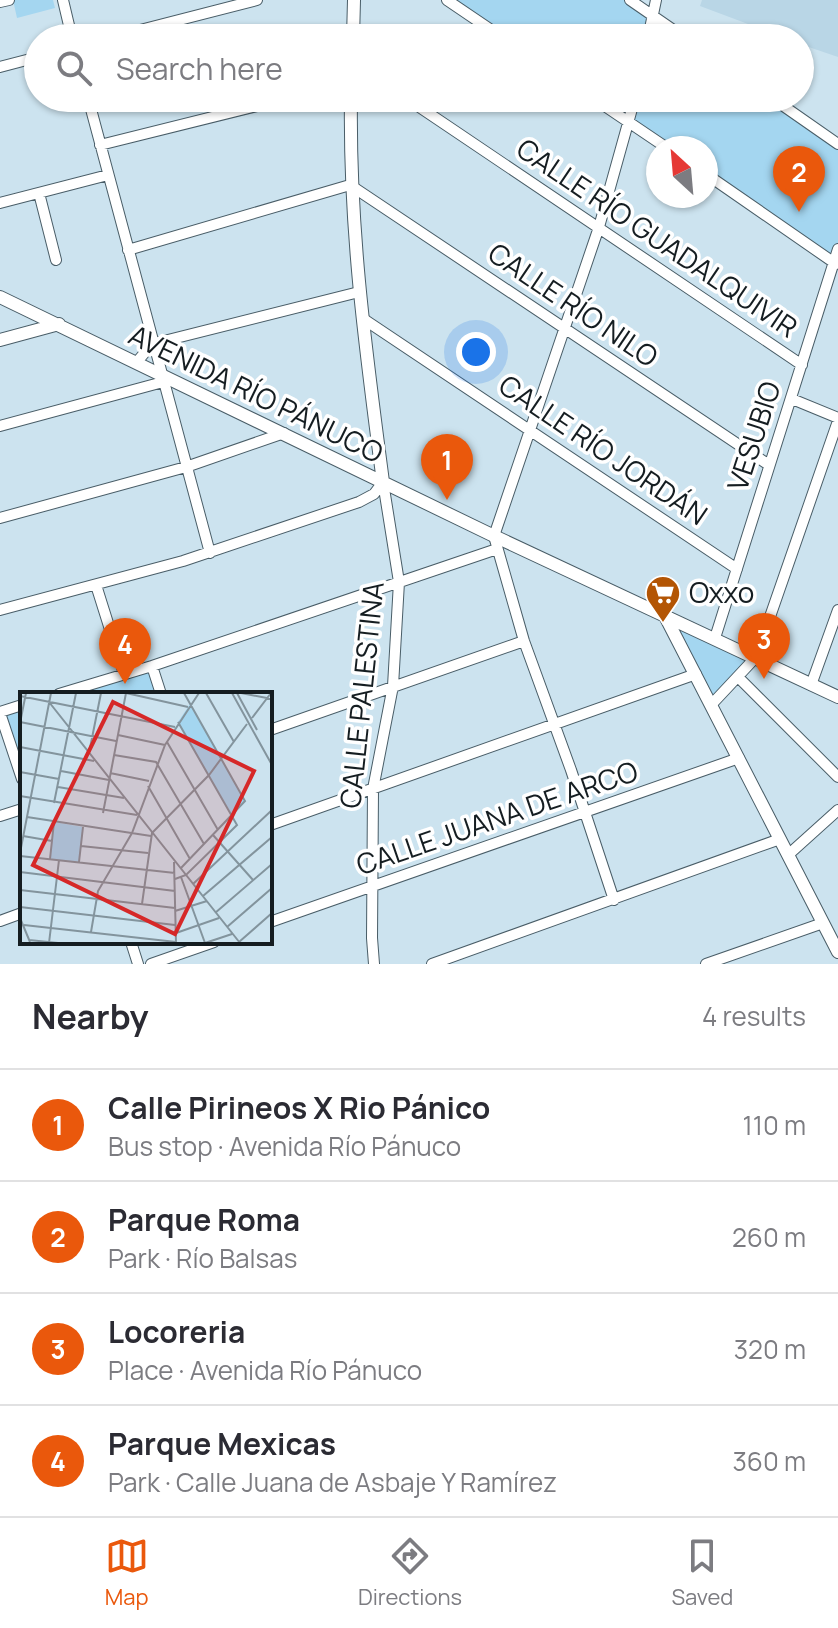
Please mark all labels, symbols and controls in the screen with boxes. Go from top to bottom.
search box [24,24,814,112]
icon: search [52,46,96,90]
text: Search here [116,48,283,89]
street label: CALLE RÍO GUADALQUIVIR [510,129,805,345]
north arrow [646,136,718,208]
pin: 2 [773,146,825,212]
street label: CALLE RÍO NILO [481,233,666,375]
street label: AVENIDA RÍO PÁNUCO [123,315,390,471]
your location [456,332,496,372]
street label: CALLE RÍO JORDÁN [492,365,715,533]
street label: VESUBIO [718,376,789,495]
pin: 1 [421,434,473,500]
place label: Oxxo [689,573,754,611]
supermarket icon: Oxxo [644,574,682,624]
street label: CALLE PALESTINA [330,580,392,810]
pin: 3 [738,613,790,679]
pin: 4 [99,618,151,684]
inset map [20,692,272,944]
street label: CALLE JUANA DE ARCO [351,751,642,883]
text: Nearby [32,993,148,1039]
text: 4 results [702,998,806,1034]
text: Calle Pirineos X Rio Pánico [108,1087,490,1128]
text: 1 [52,1107,64,1143]
text: 110 m [743,1107,806,1143]
text: Bus stop · Avenida Río Pánuco [108,1128,461,1164]
text: Parque Roma [108,1199,300,1240]
text: 2 [50,1219,66,1255]
text: 260 m [732,1219,806,1255]
text: Park · Río Balsas [108,1240,297,1276]
text: Locoreria [108,1311,245,1352]
text: 3 [50,1331,66,1367]
text: 320 m [734,1331,806,1367]
text: Place · Avenida Río Pánuco [108,1352,422,1388]
text: Parque Mexicas [108,1423,336,1464]
text: 4 [50,1443,66,1479]
text: 360 m [732,1443,806,1479]
text: Park · Calle Juana de Asbaje Y Ramírez [108,1464,557,1500]
tab: Map [105,1534,149,1612]
tab: Directions [358,1534,462,1612]
tab: Saved [671,1534,733,1612]

